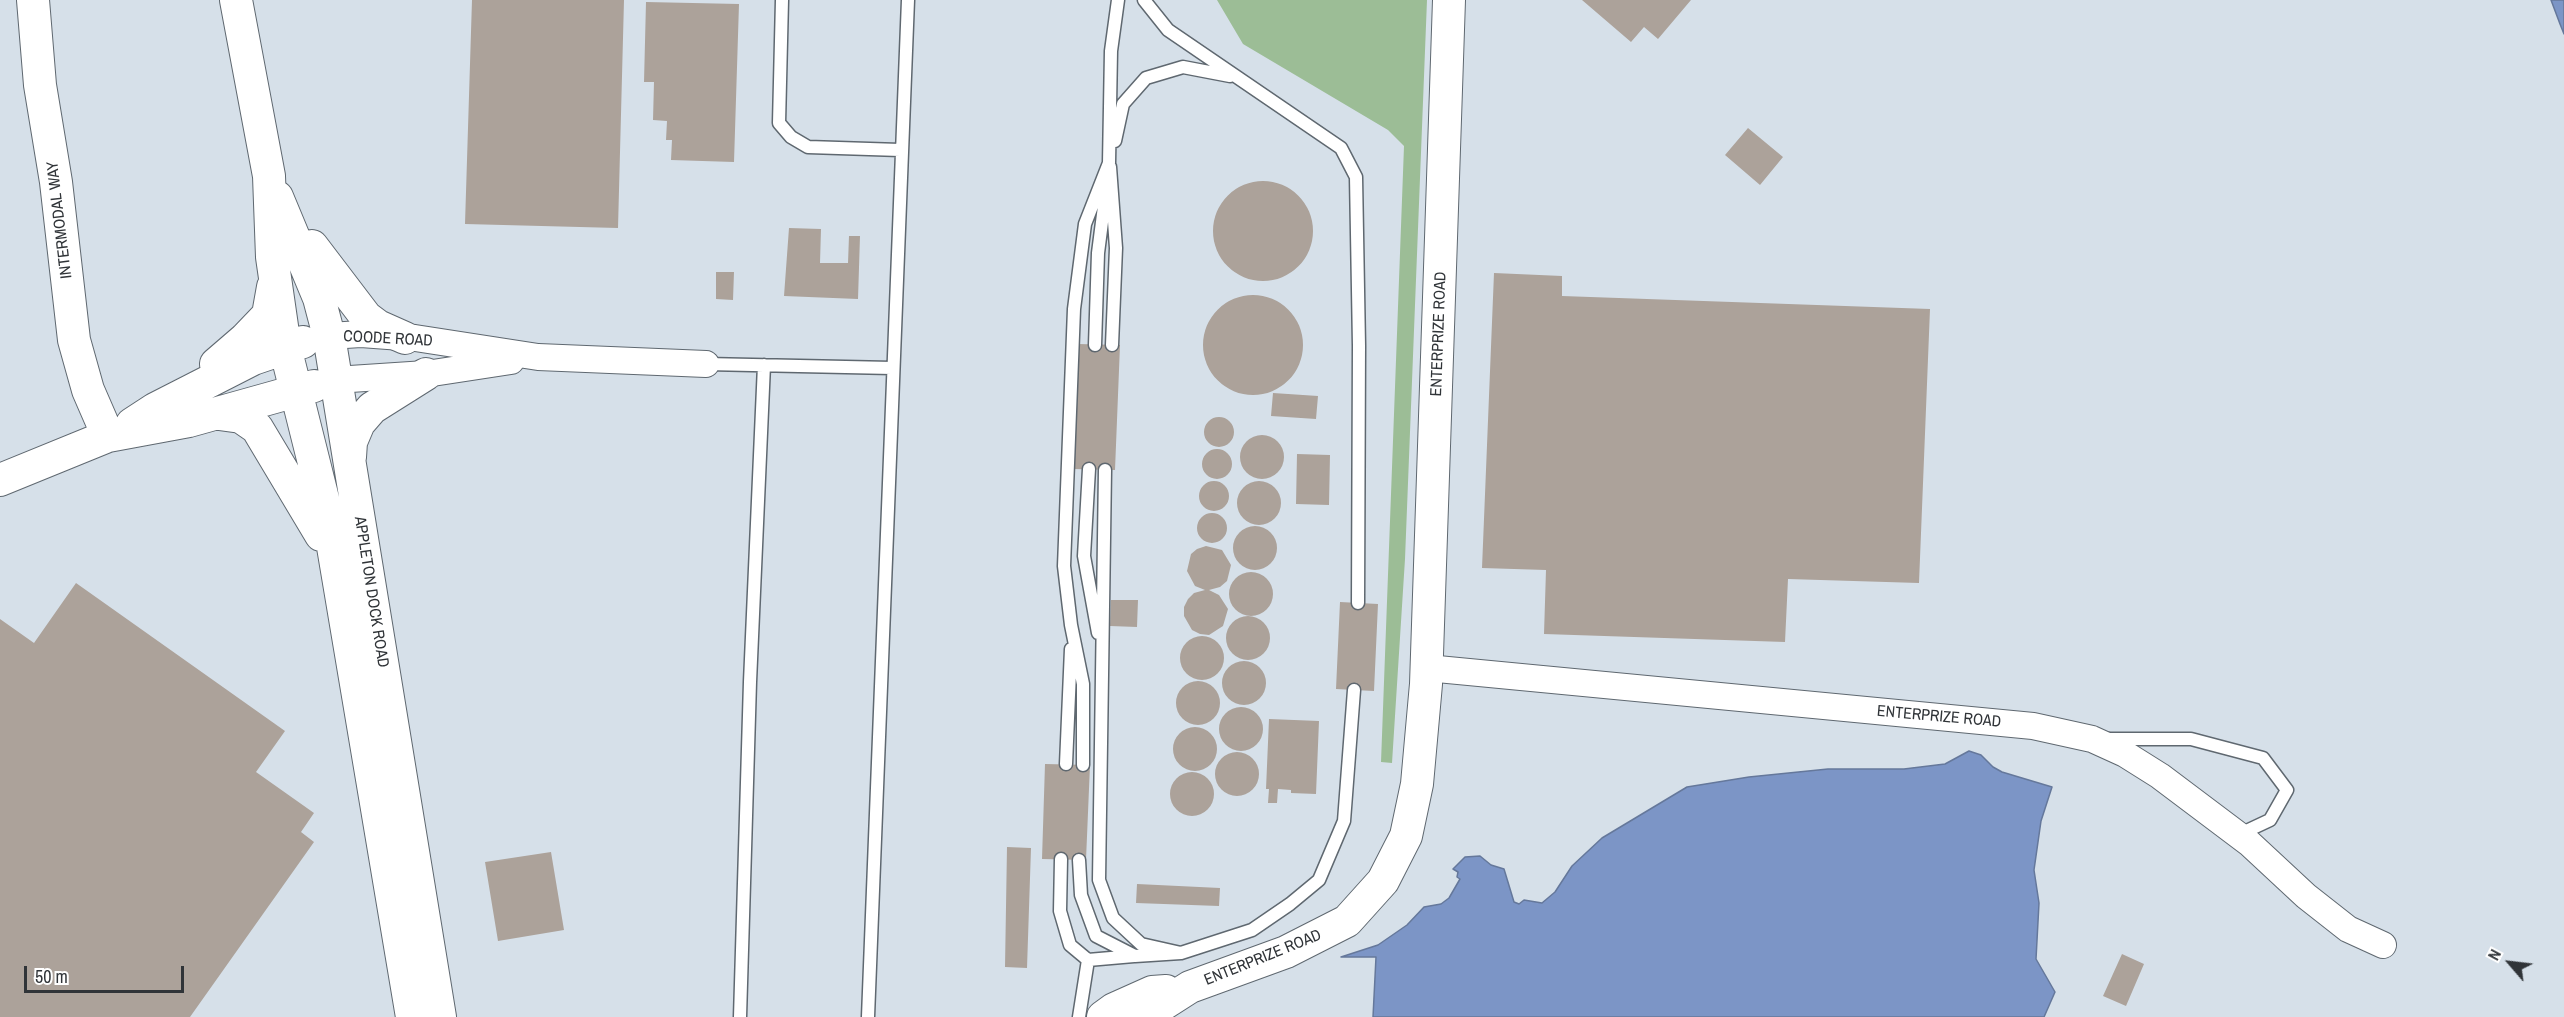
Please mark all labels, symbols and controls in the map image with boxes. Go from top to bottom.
street label: INTERMODAL WAY [43,160,77,280]
street label: ENTERPRIZE ROAD [1427,271,1451,397]
street label: COODE ROAD [343,327,433,351]
street label: APPLETON DOCK ROAD [350,515,392,669]
street label: ENTERPRIZE ROAD [1876,702,2002,732]
street label: ENTERPRIZE ROAD [1202,926,1324,990]
north arrow [2480,933,2540,993]
text: N [2482,945,2506,964]
scale bar [27,954,188,992]
text: 50 m [35,964,68,989]

